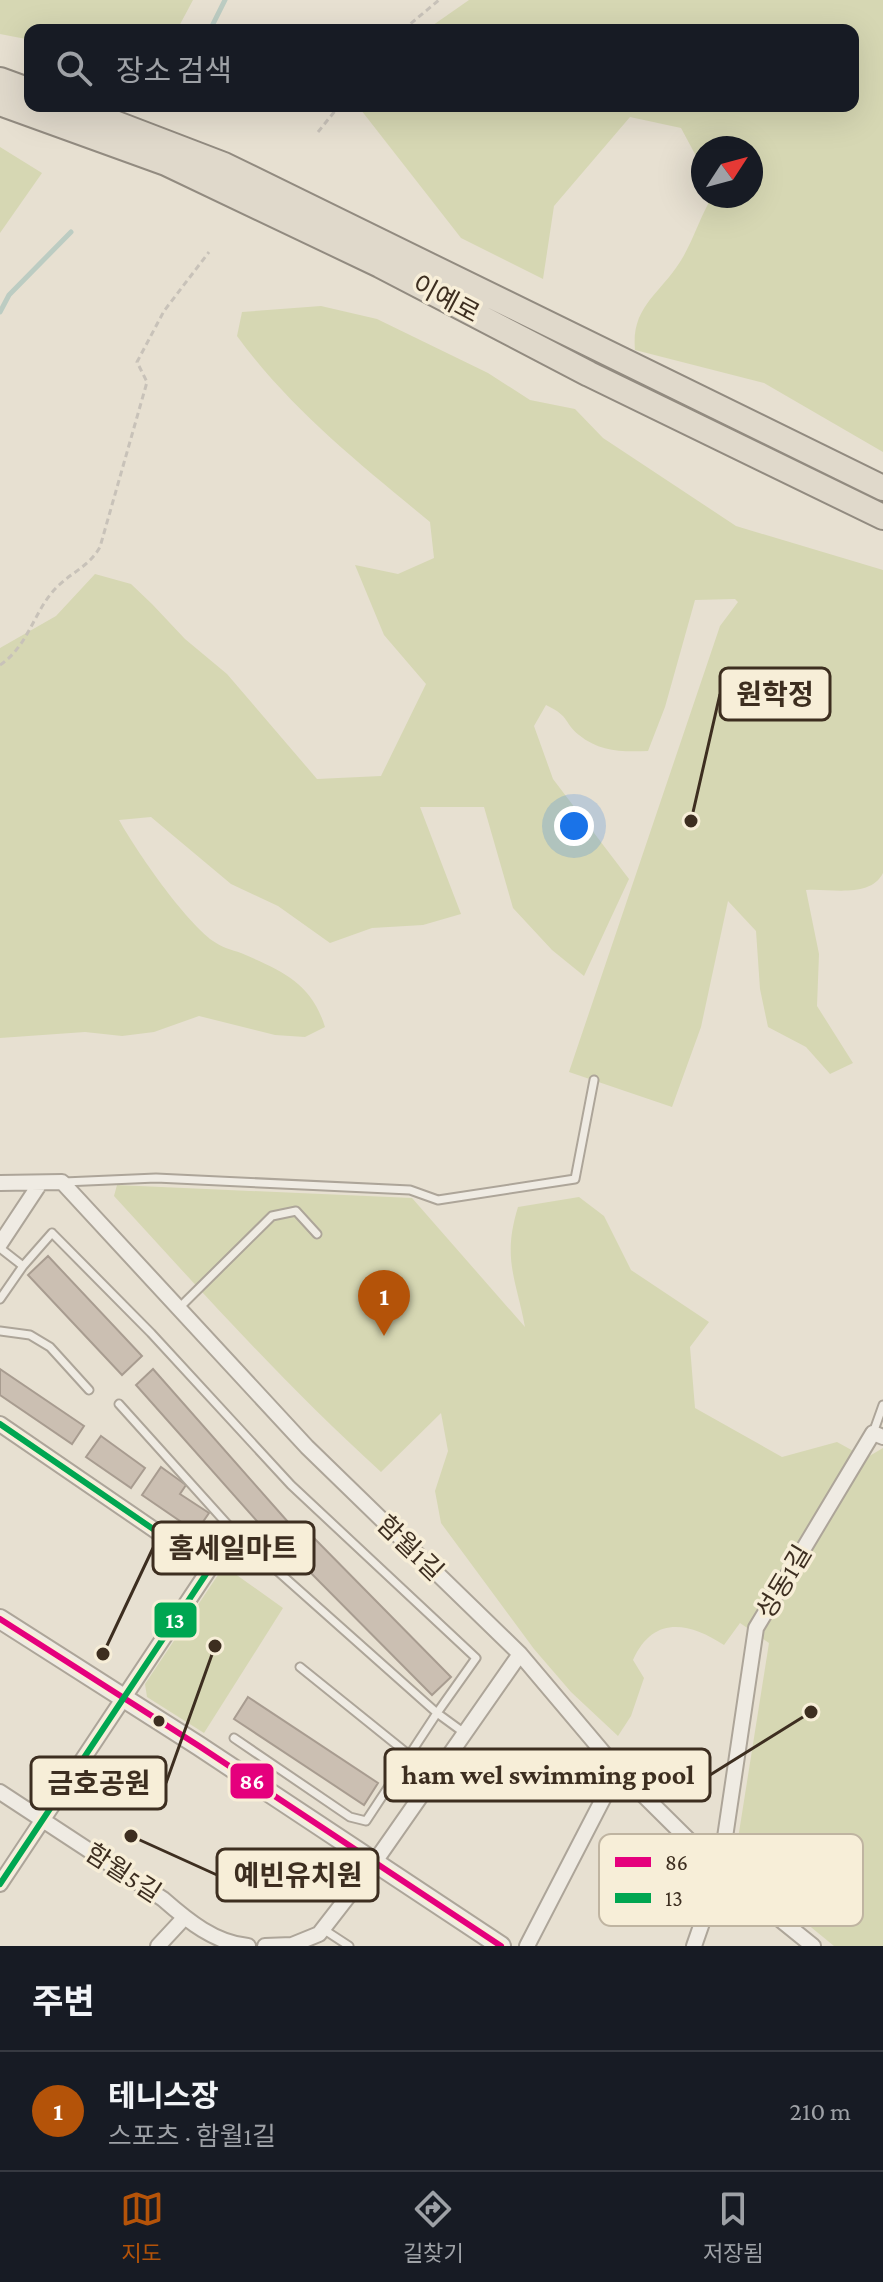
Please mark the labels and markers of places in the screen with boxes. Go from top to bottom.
callout: 원학정 [720,668,830,720]
pin: 1 [358,1270,410,1336]
callout: 홈세일마트 [153,1522,314,1574]
unlabelled marker [151,1713,167,1729]
callout: ham wel swimming pool [385,1749,710,1801]
callout: 금호공원 [31,1757,166,1809]
callout: 예빈유치원 [217,1849,378,1901]

